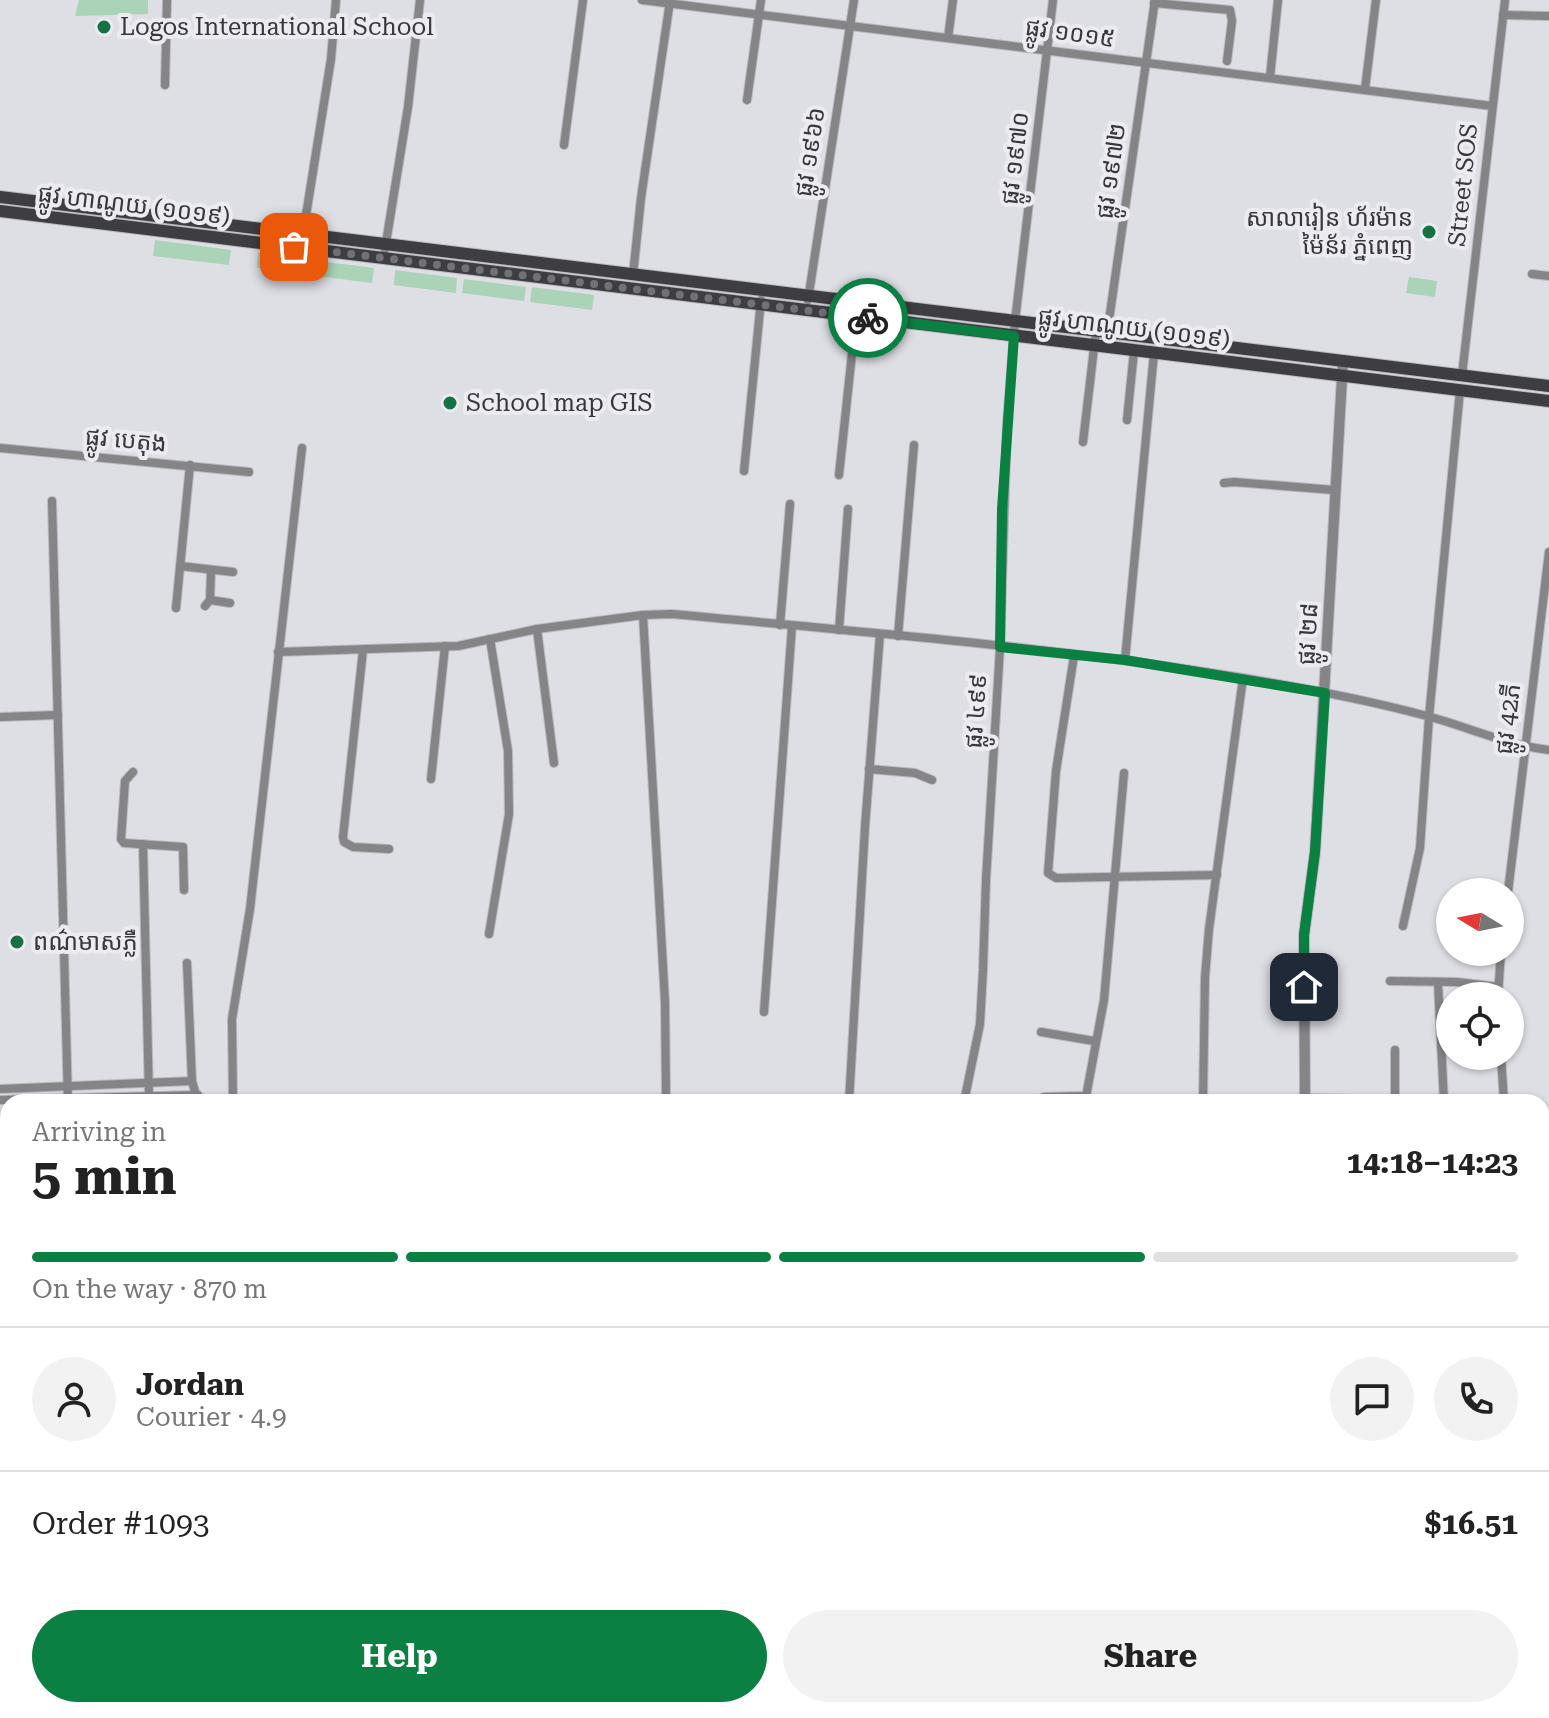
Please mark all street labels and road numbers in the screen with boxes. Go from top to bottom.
street label: ផ្លូវ ១០១៥ [1022,13,1117,61]
street label: ផ្លូវ ១៩៦៦ [789,105,839,200]
street label: ផ្លូវ ១៩៧០ [995,110,1043,207]
street label: ផ្លូវ ១៩៧២ [1090,121,1140,222]
street label: Street SOS [1443,122,1483,248]
street label: ផ្លូវ ហាណូយ (១០១៩) [35,179,232,239]
street label: ផ្លូវ ហាណូយ (១០១៩) [1035,302,1232,362]
street label: ផ្លូវ បេតុង [83,422,168,466]
street label: ផ្លូវ ២៨ [1292,602,1332,666]
street label: ផ្លូវ ៤៩៩ [959,673,1001,750]
street label: ផ្លូវ 42ភី [1490,682,1534,757]

